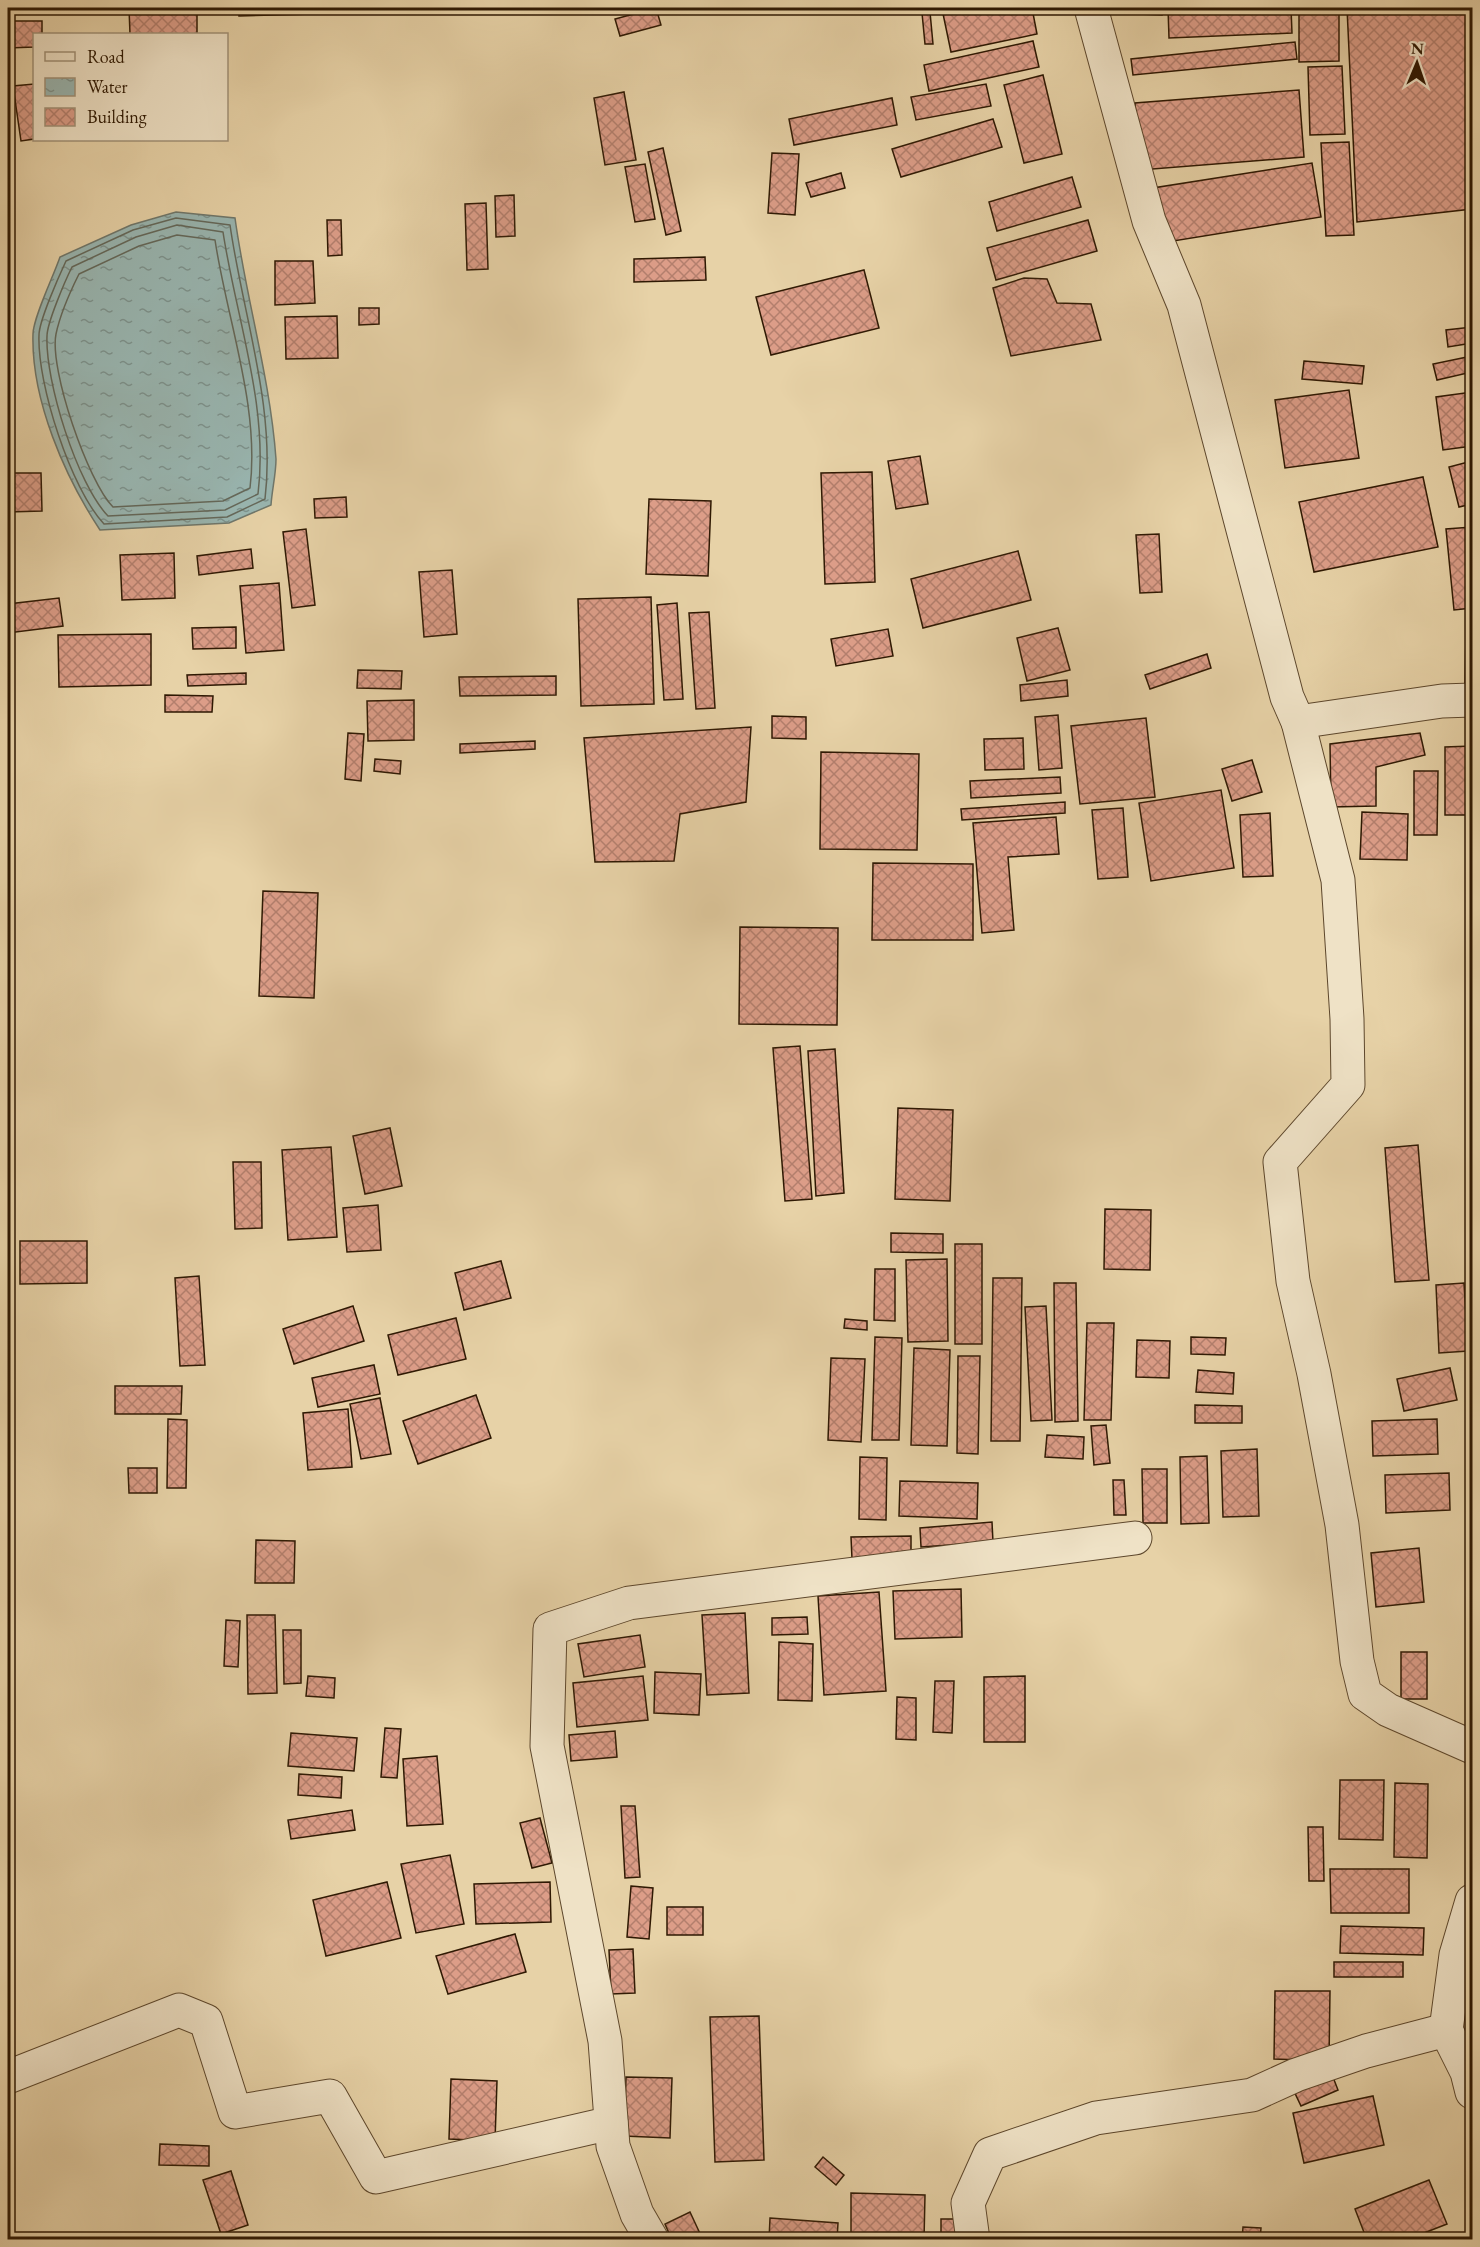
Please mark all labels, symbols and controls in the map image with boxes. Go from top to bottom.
legend [33,33,228,141]
north arrow [1387,33,1447,93]
text: N [1411,38,1424,59]
text: Road [87,45,126,68]
text: Water [87,75,128,98]
text: Building [87,105,147,128]

